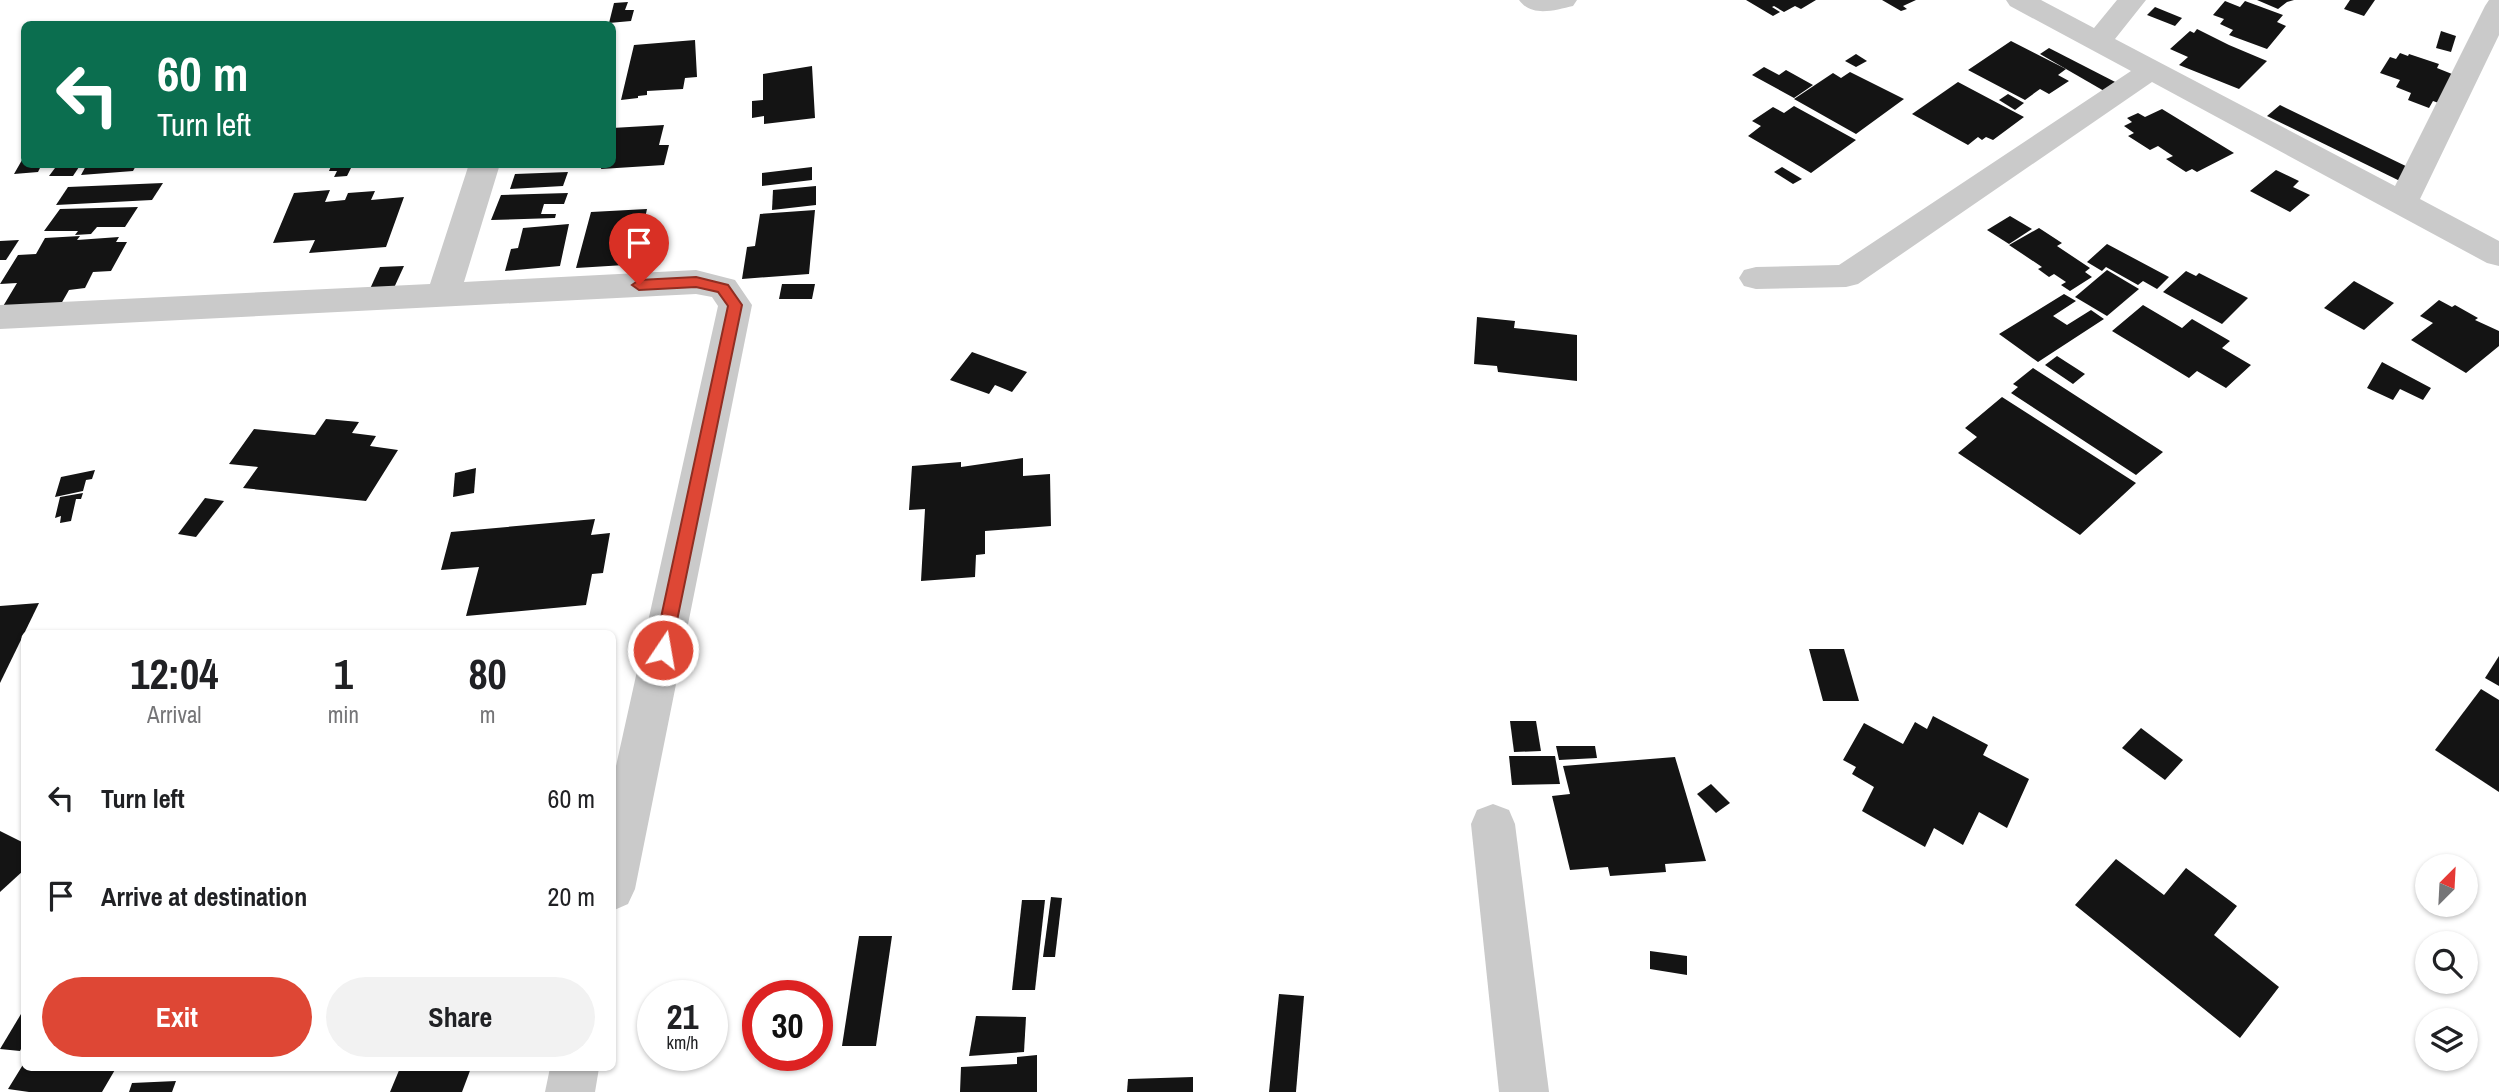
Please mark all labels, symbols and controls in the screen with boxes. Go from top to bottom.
text: 60 m [157,40,249,106]
icon: left [42,49,133,140]
text: Turn left [157,103,251,146]
pin [609,213,669,285]
icon: arrive [620,224,658,262]
position arrow [626,613,700,687]
text: 12:04 [130,646,218,702]
text: 1 [334,646,353,702]
text: 80 [468,646,507,702]
text: Arrival [147,699,202,730]
text: min [328,699,359,730]
text: m [480,699,495,730]
icon: left [42,779,80,817]
text: Turn left [101,781,185,816]
text: 60 m [548,781,595,816]
north arrow [2415,854,2478,917]
map controls [2415,854,2478,1071]
icon: arrive [42,877,80,915]
text: Arrive at destination [101,879,307,914]
text: 20 m [548,879,595,914]
button: search [2415,931,2478,994]
button: Exit [42,977,312,1057]
button: Share [326,977,595,1057]
speed limit sign: 30 [742,980,833,1071]
text: 21 [667,993,698,1040]
button: layers [2415,1008,2478,1071]
text: km/h [667,1030,699,1055]

